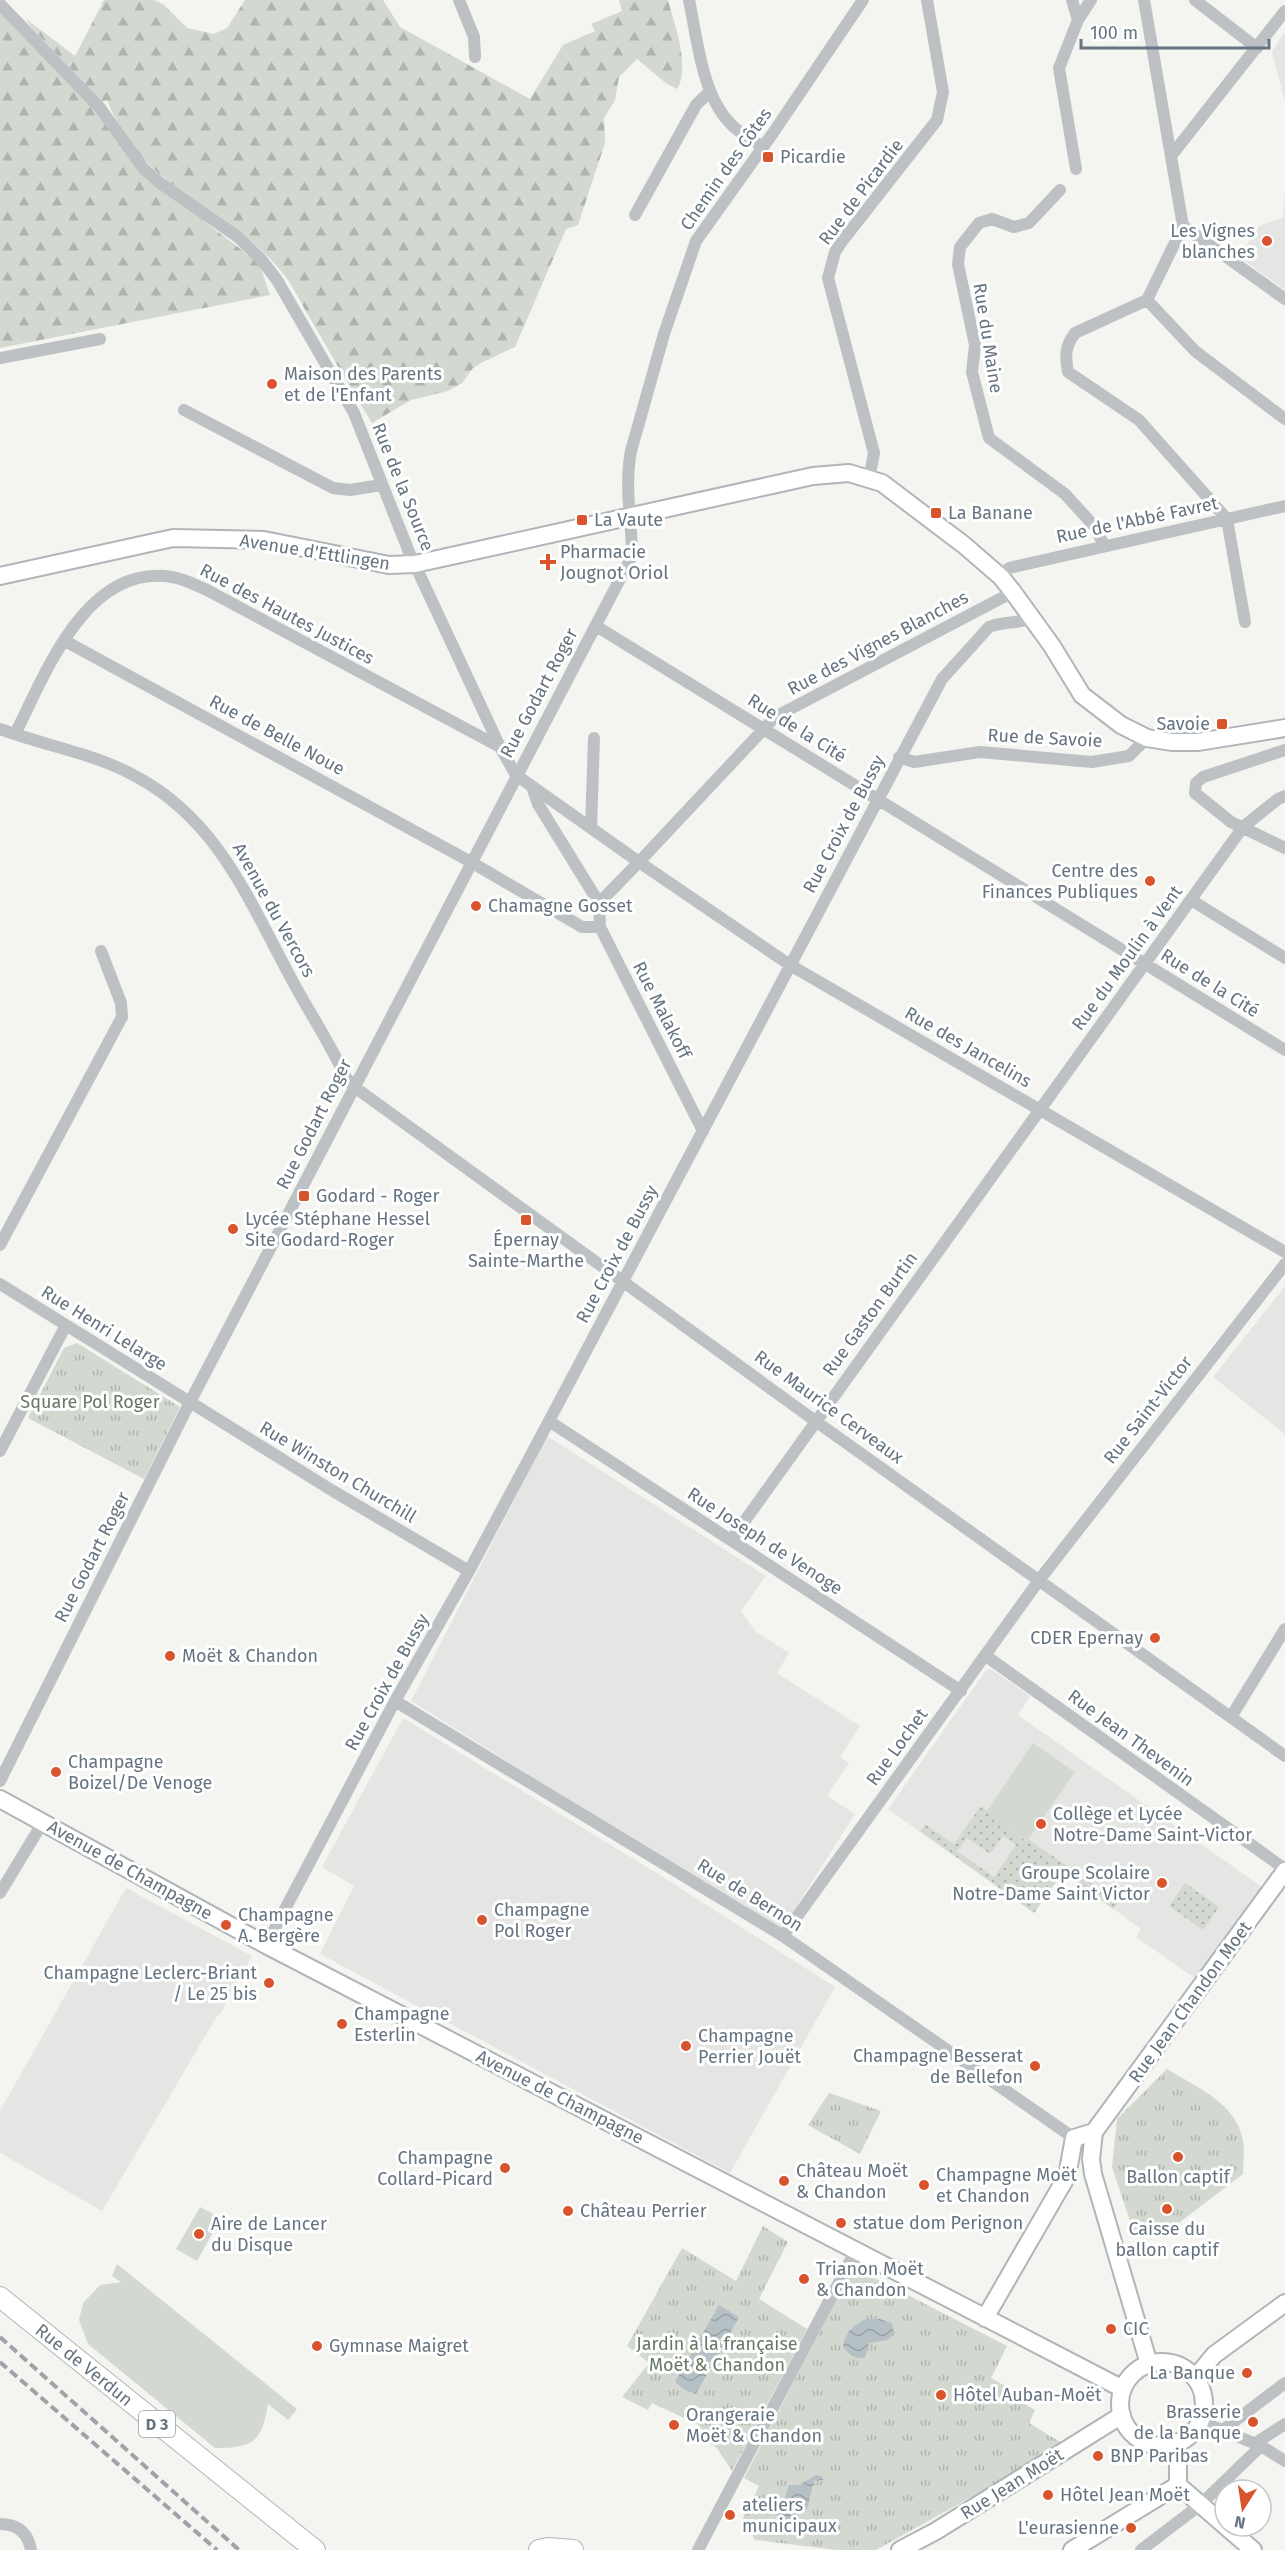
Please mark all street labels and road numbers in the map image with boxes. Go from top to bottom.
street label: Chemin des Côtes [676,104,776,234]
street label: Rue de Picardie [814,135,908,249]
street label: Rue du Maine [968,281,1008,395]
street label: Rue de la Source [367,420,439,554]
street label: Rue de l'Abbé Favret [1054,492,1220,548]
street label: Avenue d'Ettlingen [238,529,392,575]
street label: Rue des Hautes Justices [196,559,378,669]
street label: Rue des Vignes Blanches [784,586,972,700]
street label: Rue Godart Roger [496,624,582,762]
street label: Rue de la Cité [744,689,850,767]
street label: Rue de Belle Noue [206,690,348,780]
street label: Rue de Savoie [987,724,1103,752]
street label: Rue Croix de Bussy [798,751,890,897]
street label: Avenue du Vercors [228,839,320,981]
street label: Rue du Moulin à Vent [1067,881,1187,1035]
street label: Rue de la Cité [1157,944,1263,1022]
street label: Rue Malakoff [628,958,697,1064]
street label: Rue des Jancelins [901,1002,1035,1092]
street label: Rue Godart Roger [272,1055,356,1193]
street label: Rue Croix de Bussy [571,1181,663,1327]
street label: Rue Gaston Burtin [818,1248,922,1380]
street label: Rue Henri Lelarge [37,1280,171,1376]
street label: Rue Maurice Cerveaux [750,1346,908,1469]
street label: Rue Saint-Victor [1099,1352,1197,1468]
street label: Rue Winston Churchill [256,1416,420,1528]
street label: Rue Joseph de Venoge [683,1483,847,1599]
street label: Rue Godart Roger [50,1488,134,1626]
street label: Rue Croix de Bussy [340,1610,434,1754]
street label: Rue Jean Thevenin [1064,1685,1198,1791]
street label: Rue Lochet [862,1704,933,1790]
street label: Avenue de Champagne [44,1815,216,1925]
street label: Rue de Bernon [693,1854,807,1936]
street label: Rue Jean Chandon Moet [1124,1917,1256,2087]
street label: Avenue de Champagne [472,2045,648,2149]
street label: Rue de Verdun [31,2319,137,2411]
road number: D 3 [139,2411,175,2437]
street label: Rue Jean Moët [957,2443,1068,2524]

